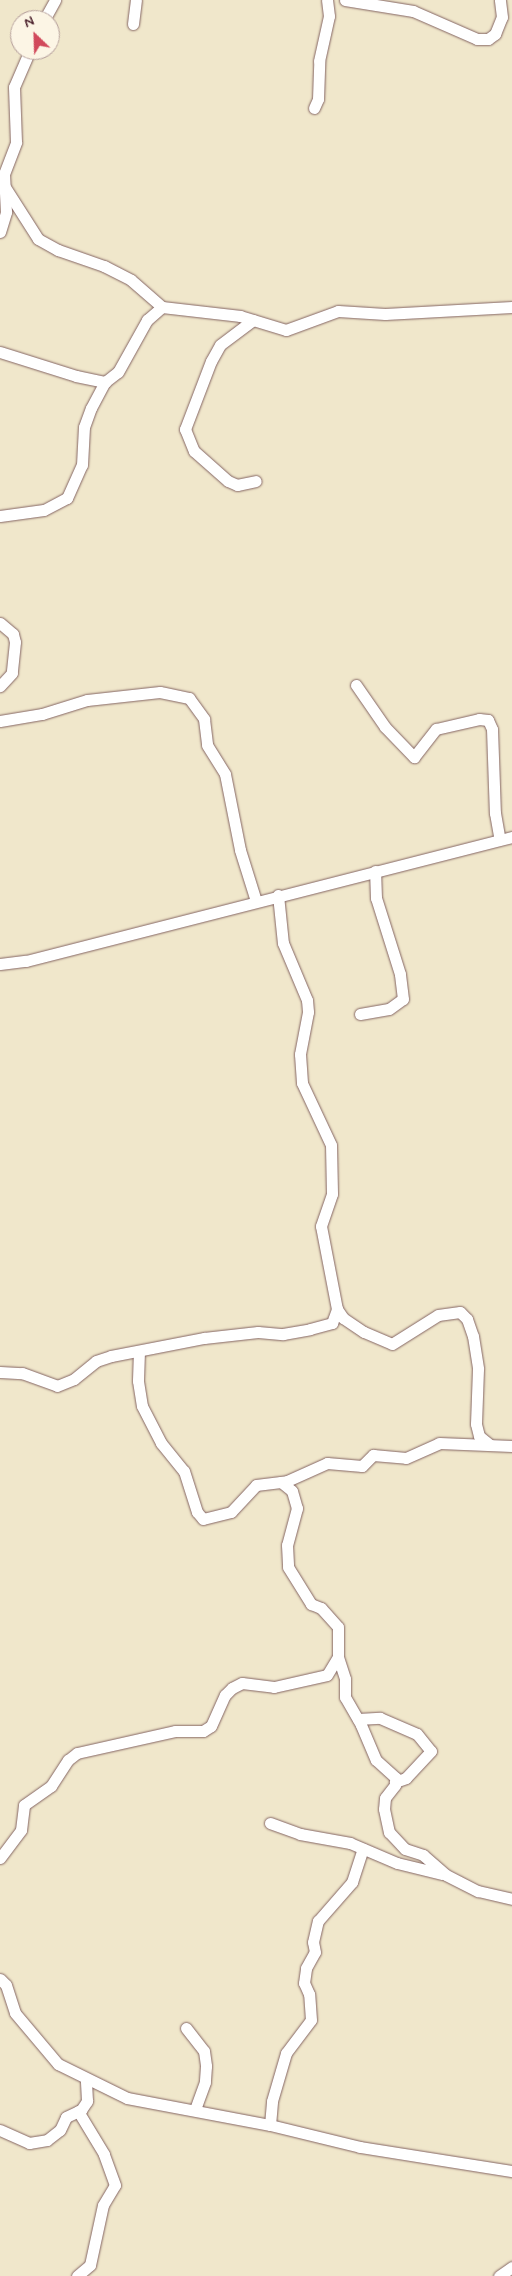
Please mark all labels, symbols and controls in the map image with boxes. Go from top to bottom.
north arrow [10,10,60,60]
text: N [21,12,37,32]

